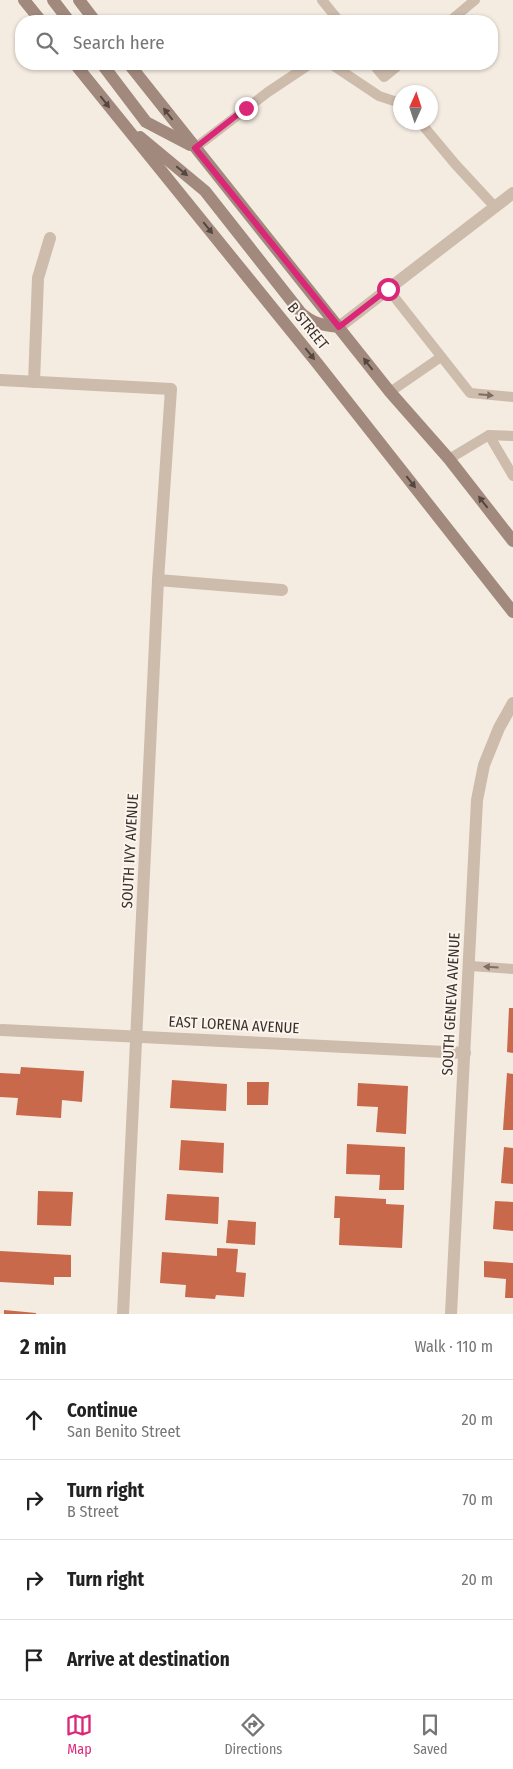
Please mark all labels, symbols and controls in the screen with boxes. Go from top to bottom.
search box [15,15,498,70]
icon: search [33,29,61,57]
text: Search here [73,31,165,54]
north arrow [393,85,438,130]
one-way arrow [100,95,111,108]
route end [235,97,258,120]
one-way arrow [163,107,173,121]
one-way arrow [175,166,188,177]
one-way arrow [202,221,213,234]
route start [377,278,400,301]
street label: B STREET [284,299,332,353]
one-way arrow [305,348,316,361]
one-way arrow [363,357,373,371]
one-way arrow [478,391,494,399]
one-way arrow [405,475,416,488]
one-way arrow [477,496,488,509]
street label: SOUTH IVY AVENUE [118,793,142,909]
street label: SOUTH GENEVA AVENUE [438,932,464,1076]
one-way arrow [483,963,499,971]
street label: EAST LORENA AVENUE [168,1013,300,1037]
text: 2 min [20,1334,67,1360]
text: Walk · 110 m [415,1337,493,1356]
text: Continue [67,1399,138,1422]
icon: ahead [20,1406,48,1434]
text: 20 m [462,1410,493,1429]
text: San Benito Street [67,1422,181,1441]
text: Turn right [67,1479,144,1502]
icon: right [20,1486,48,1514]
text: 70 m [462,1490,493,1509]
text: B Street [67,1502,119,1521]
icon: right [20,1566,48,1594]
text: Turn right [67,1568,144,1591]
text: 20 m [462,1570,493,1589]
icon: arrive [20,1646,48,1674]
text: Arrive at destination [67,1648,230,1671]
tab: Map [65,1711,93,1758]
tab: Directions [224,1711,282,1758]
tab: Saved [413,1711,448,1758]

